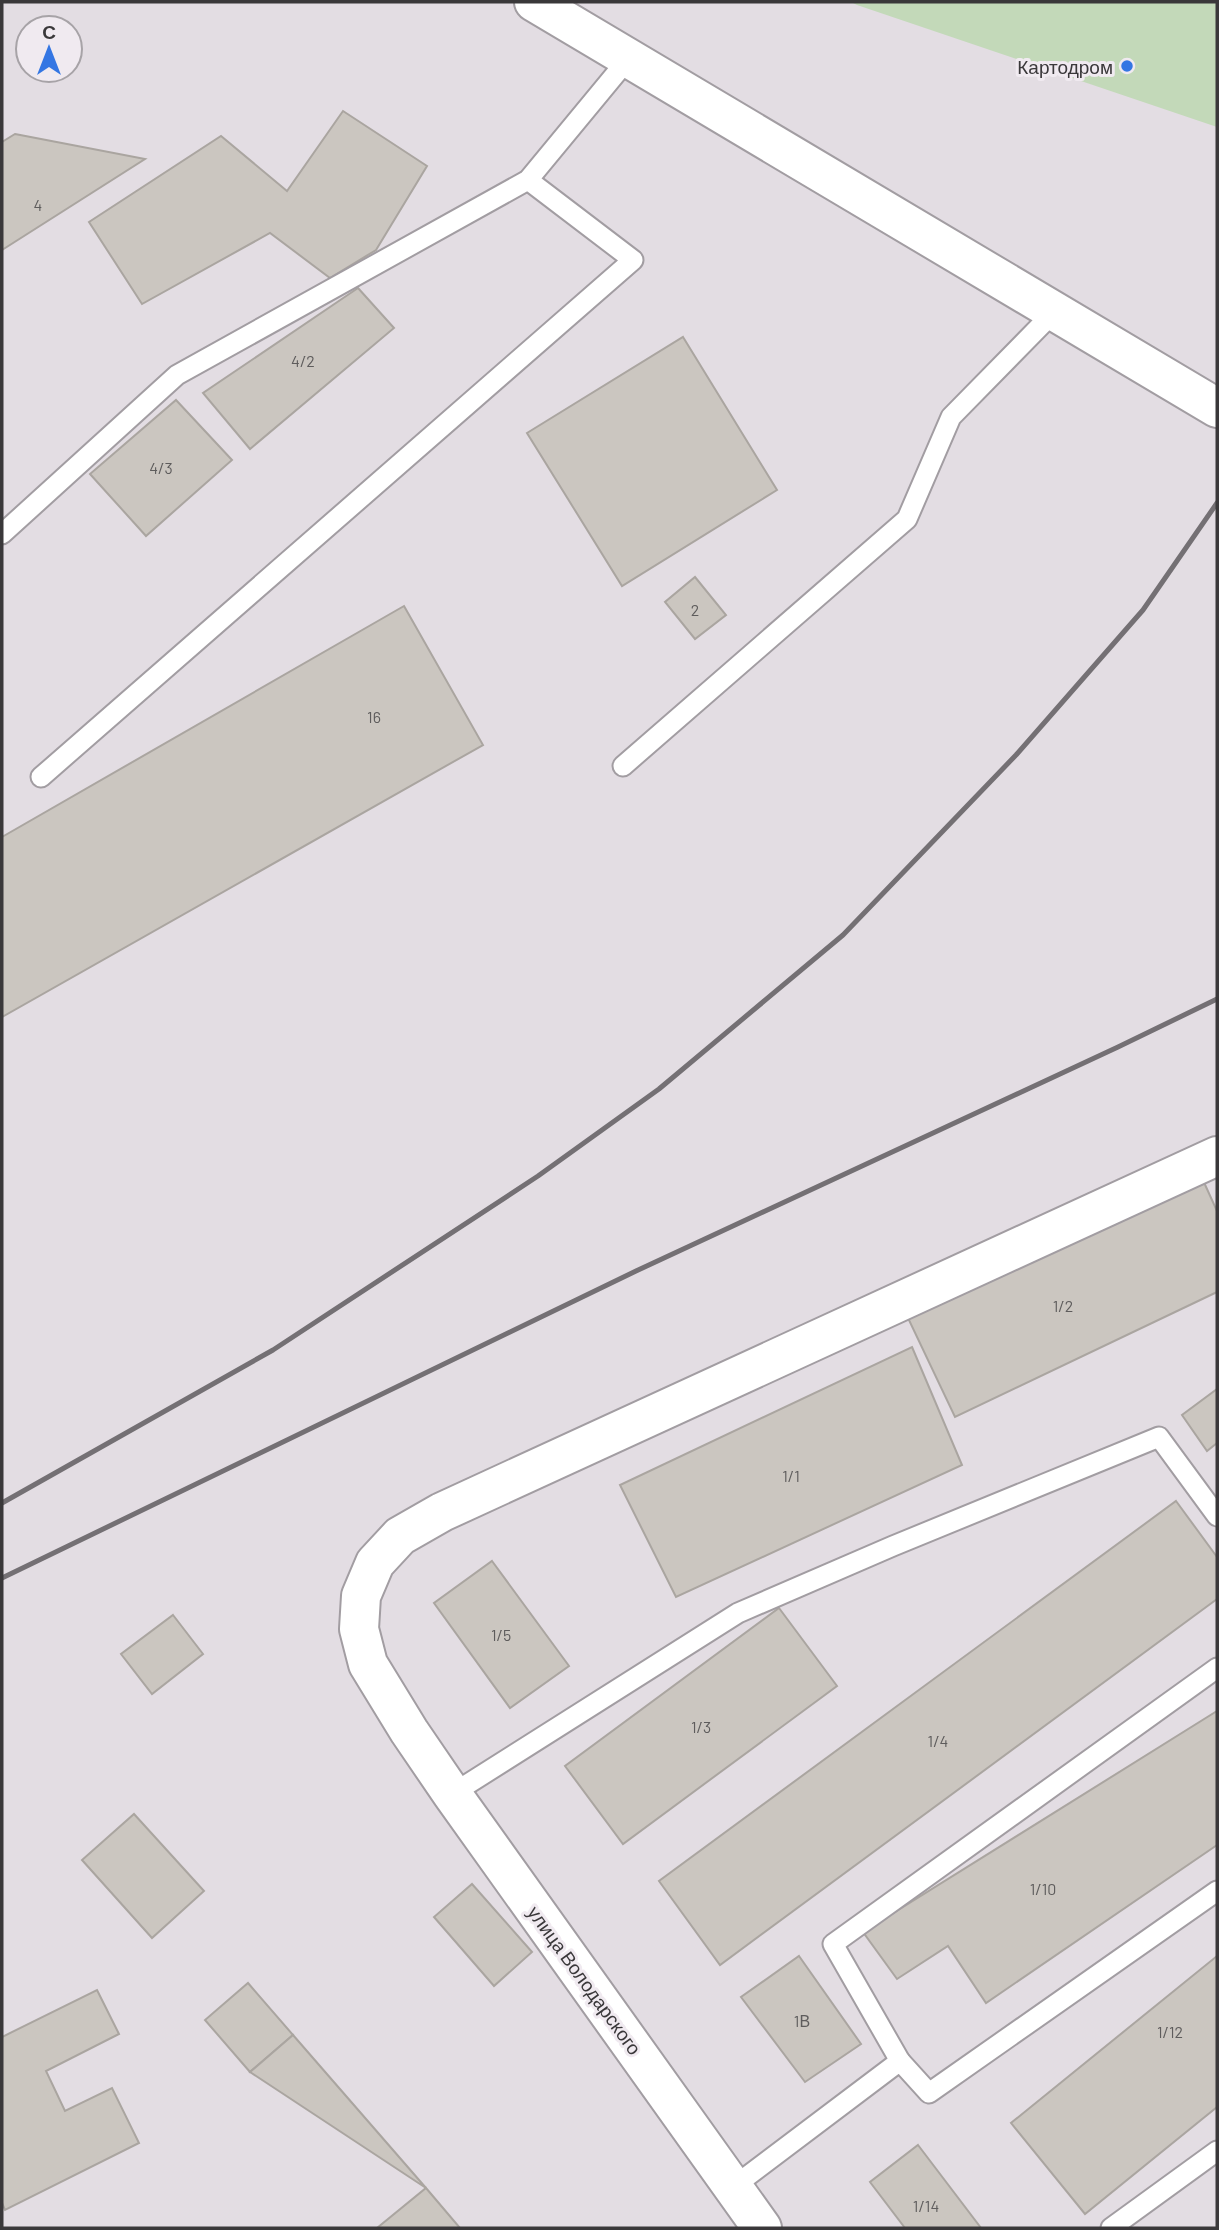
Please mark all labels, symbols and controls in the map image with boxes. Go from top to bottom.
north arrow [14,14,84,84]
text: С [42,20,56,43]
place label: Картодром [1017,55,1113,78]
marker: Картодром [1119,58,1135,74]
house number: 4 [34,195,42,214]
house number: 4/2 [291,351,315,370]
house number: 4/3 [149,458,173,477]
house number: 2 [691,600,699,619]
house number: 16 [367,707,381,726]
house number: 1/2 [1053,1296,1073,1315]
house number: 1/1 [782,1466,800,1485]
house number: 1/5 [491,1625,511,1644]
house number: 1/3 [691,1717,711,1736]
house number: 1/4 [928,1731,948,1750]
house number: 1/10 [1030,1879,1056,1898]
street label: улица Володарского [523,1901,647,2059]
house number: 1В [794,2011,810,2030]
house number: 1/12 [1157,2022,1183,2041]
house number: 1/14 [913,2196,939,2215]

